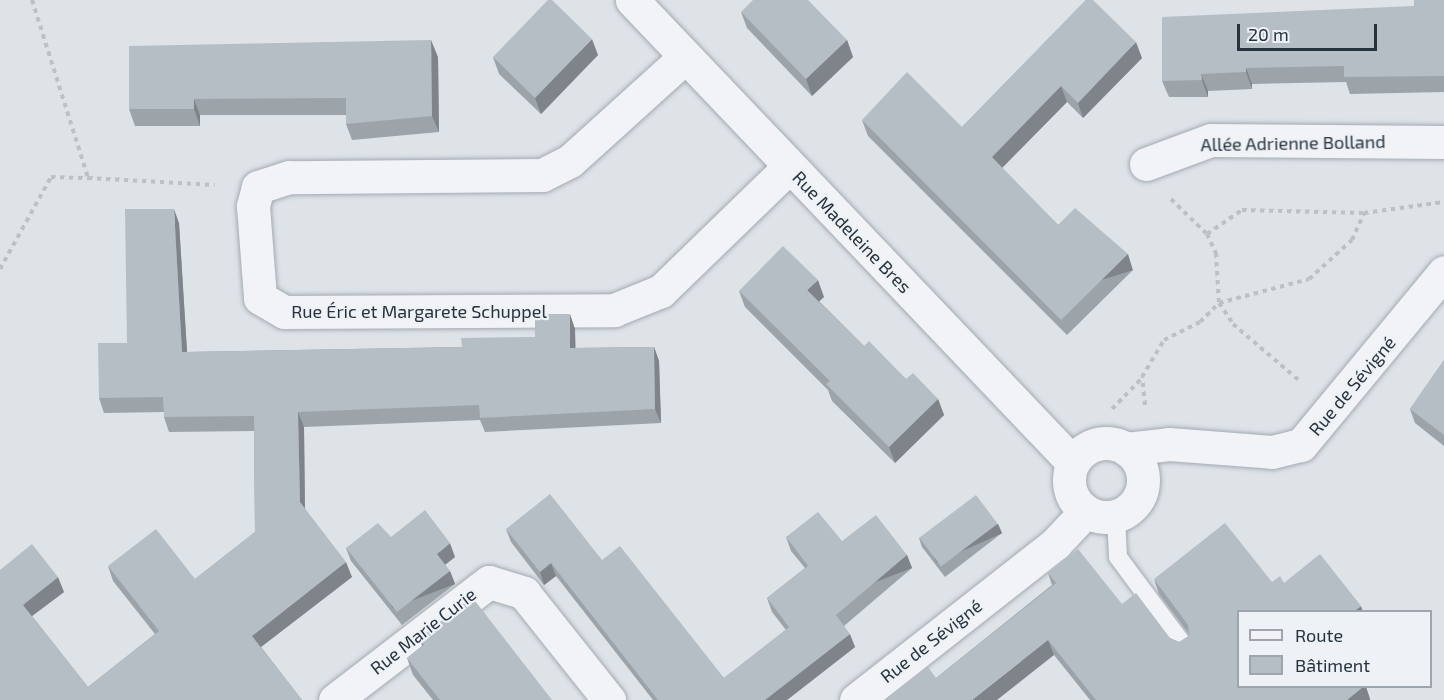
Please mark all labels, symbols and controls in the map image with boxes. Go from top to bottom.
scale bar [1240,12,1380,50]
text: 20 m [1248,23,1289,45]
street label: Allée Adrienne Bolland [1200,131,1386,155]
street label: Rue Madeleine Bres [788,166,916,298]
street label: Rue Éric et Margarete Schuppel [291,300,547,322]
street label: Rue de Sévigné [1304,332,1400,440]
street label: Rue Marie Curie [366,583,480,679]
street label: Rue de Sévigné [876,595,986,687]
legend [1237,610,1432,688]
text: Route [1295,624,1343,646]
text: Bâtiment [1295,654,1370,676]

